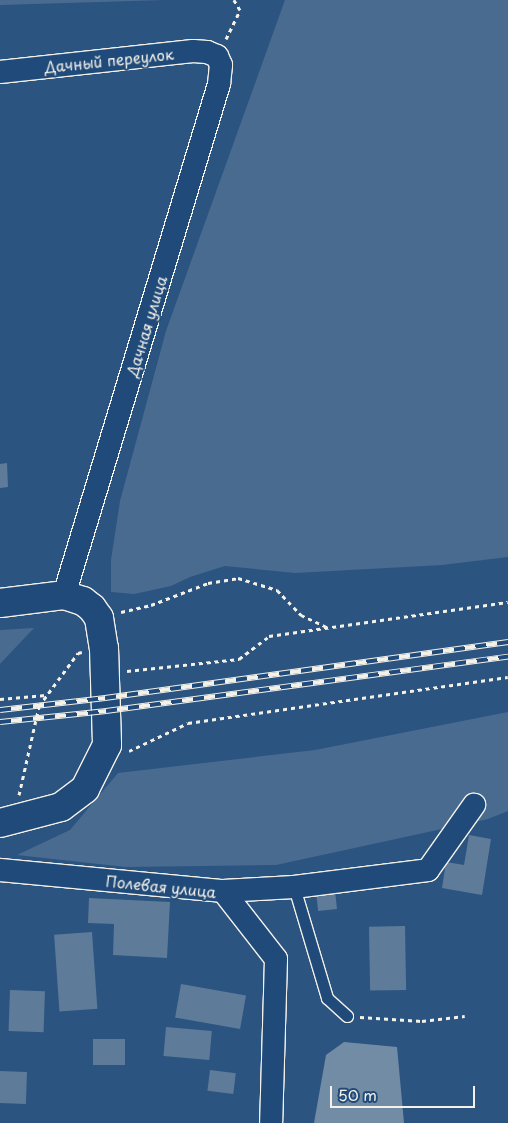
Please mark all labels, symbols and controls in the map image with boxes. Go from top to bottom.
street label: Дачный переулок [44,44,174,76]
street label: Дачная улица [122,273,170,379]
street label: Полевая улица [105,871,217,901]
scale bar [333,1076,478,1108]
text: 50 m [338,1083,377,1106]

